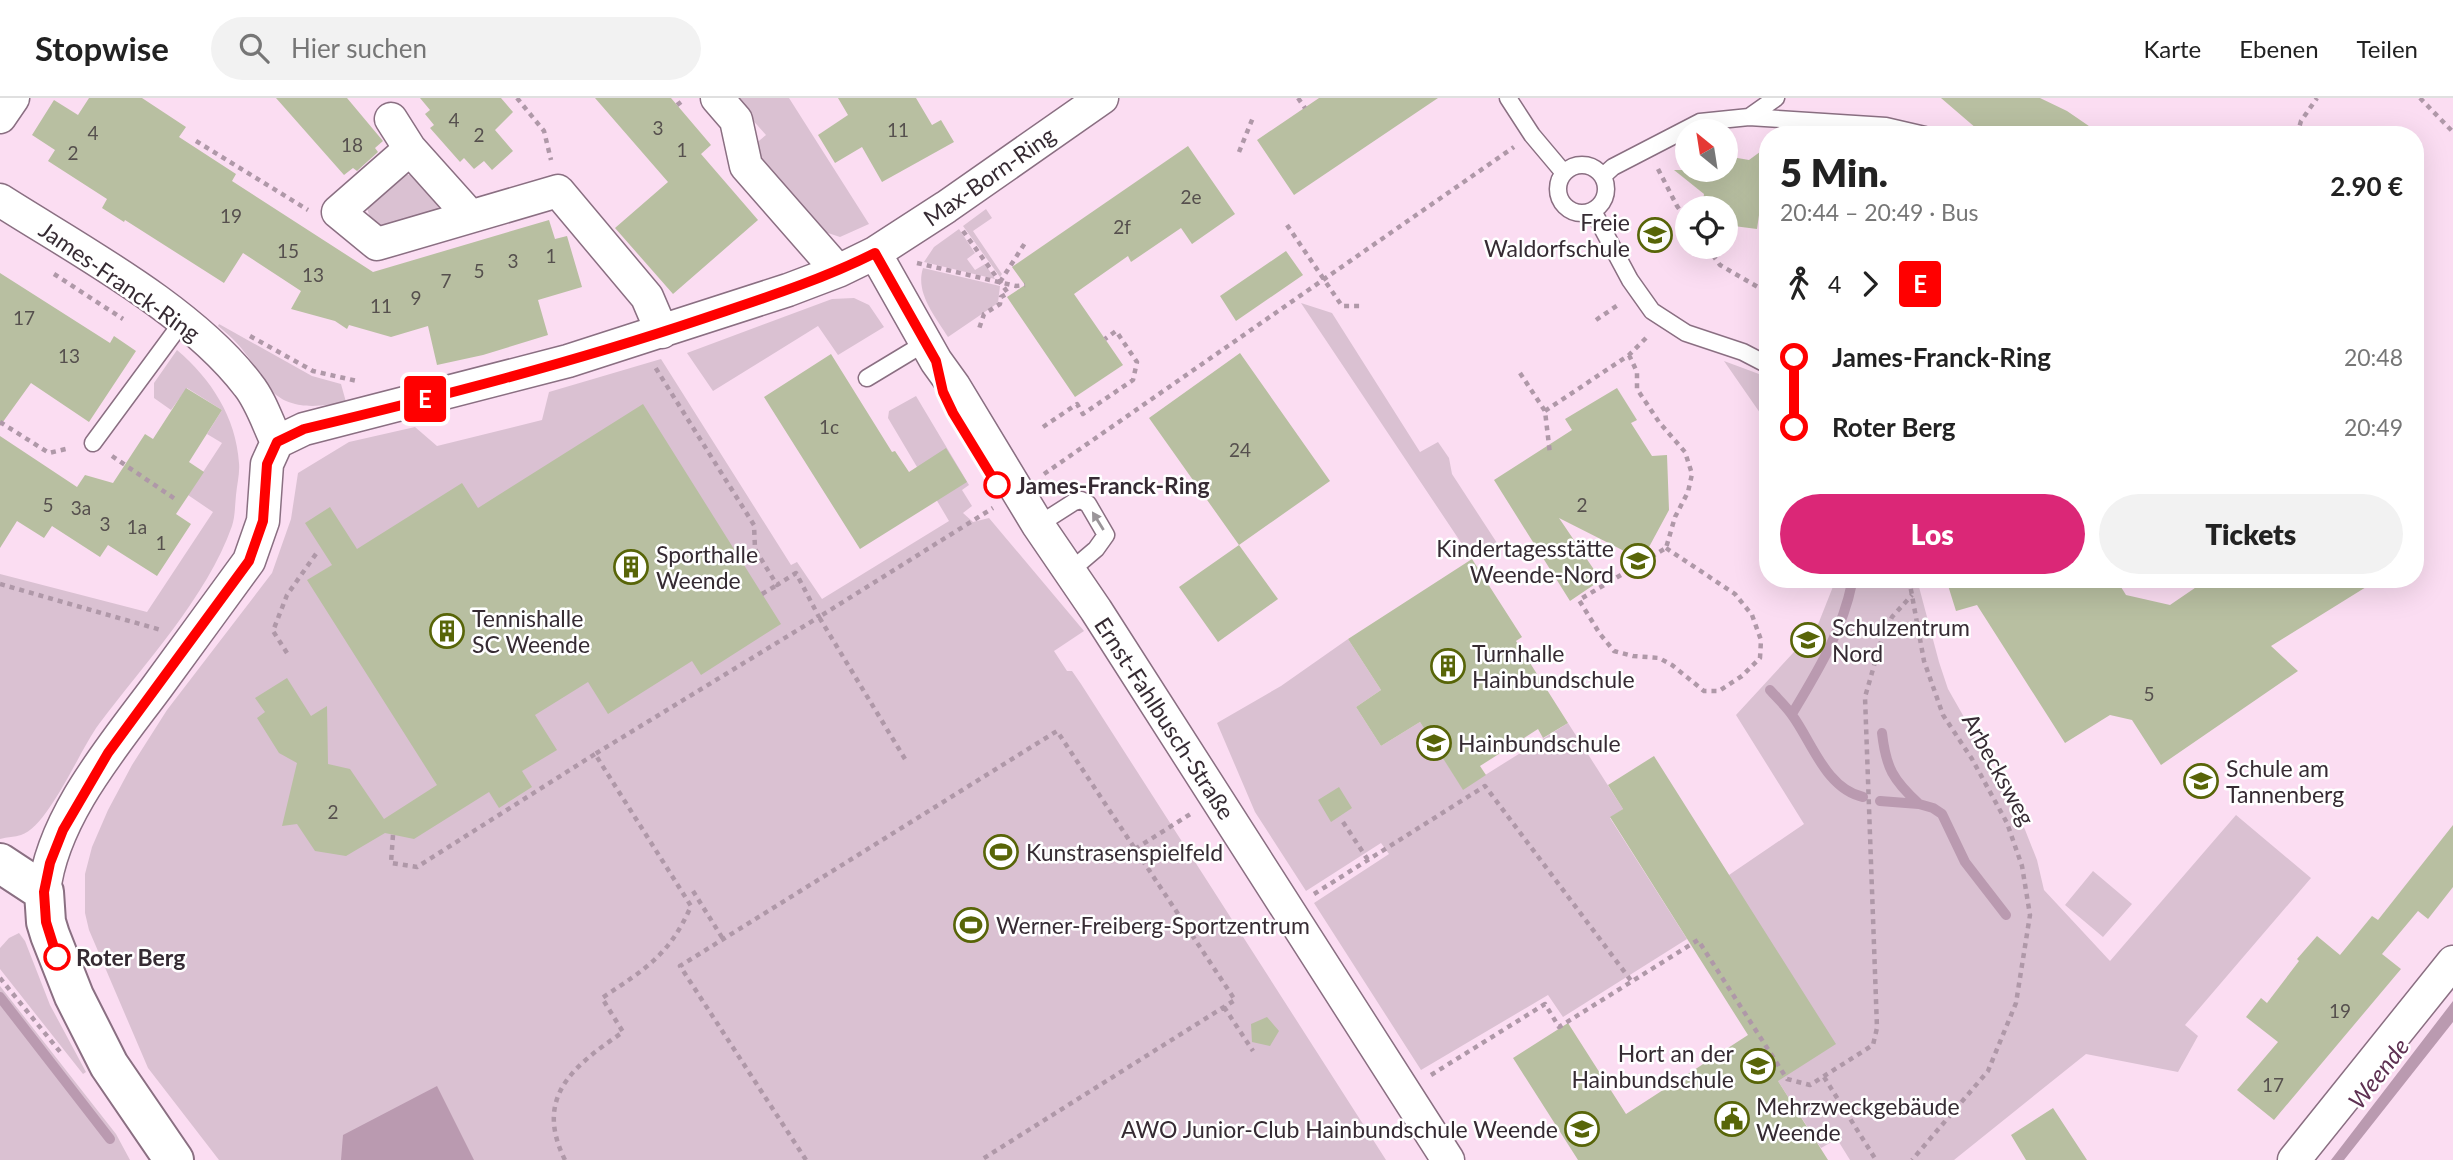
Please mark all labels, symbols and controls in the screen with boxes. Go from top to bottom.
search box [211,17,701,80]
text: Stopwise [35,28,169,68]
icon: search [235,29,273,67]
text: Hier suchen [291,32,427,64]
text: Karte [2144,34,2201,63]
text: Ebenen [2239,34,2319,63]
text: Teilen [2357,34,2418,63]
house number: 4 [448,108,460,131]
house number: 3 [652,116,664,139]
house number: 11 [887,118,909,141]
north arrow [1675,119,1738,182]
map controls [1675,119,1738,259]
street label: Max-Born-Ring [918,120,1060,232]
house number: 4 [87,121,99,144]
house number: 2 [473,123,485,146]
house number: 18 [341,133,363,156]
house number: 1 [676,138,688,161]
house number: 2 [67,141,79,164]
text: 5 Min. [1780,149,1888,195]
text: 2.90 € [2330,170,2403,202]
house number: 2e [1180,185,1202,208]
button: locate [1675,196,1738,259]
text: 20:44 – 20:49 · Bus [1780,198,1979,226]
house number: 19 [220,204,242,227]
place label: Freie Waldorfschule [1484,208,1630,262]
street label: James-Franck-Ring [34,215,206,347]
house number: 2f [1113,215,1131,238]
school or university icon: Freie Waldorfschule [1636,216,1674,254]
house number: 15 [277,239,299,262]
house number: 1 [545,244,557,267]
house number: 3 [507,249,519,272]
house number: 5 [473,259,485,282]
house number: 13 [302,263,324,286]
icon: walk [1780,265,1818,303]
icon: forward [1851,265,1889,303]
house number: 7 [440,269,452,292]
text: E [1913,269,1927,298]
text: 4 [1828,270,1841,298]
house number: 9 [410,286,422,309]
house number: 11 [370,294,392,317]
house number: 17 [13,306,35,329]
text: James-Franck-Ring [1832,341,2051,373]
text: 20:48 [2344,343,2403,371]
house number: 13 [58,344,80,367]
line badge: E [402,376,448,422]
text: E [418,384,432,413]
text: Roter Berg [1832,411,1956,443]
text: 20:49 [2344,413,2403,441]
house number: 1c [819,415,839,438]
house number: 24 [1229,438,1251,461]
place label: James-Franck-Ring [1016,471,1210,499]
marker: James-Franck-Ring [984,472,1010,498]
house number: 5 [42,493,54,516]
house number: 2 [1576,493,1588,516]
button: Los [1780,494,2085,574]
button: Tickets [2099,494,2403,574]
house number: 3a [71,496,91,519]
one-way arrow [1092,511,1105,530]
house number: 3 [99,512,111,535]
house number: 1a [127,515,147,538]
house number: 1 [155,531,167,554]
place label: Kindertagesstätte Weende-Nord [1436,534,1614,588]
place label: Sporthalle Weende [656,540,758,594]
school or university icon: Kindertagesstätte Weende-Nord [1619,542,1657,580]
building icon: Sporthalle Weende [612,548,650,586]
place label: Tennishalle SC Weende [472,604,590,658]
building icon: Tennishalle SC Weende [428,612,466,650]
street label: Ernst-Fahlbusch-Straße [1089,612,1241,824]
place label: Schulzentrum Nord [1832,613,1970,667]
school or university icon: Schulzentrum Nord [1789,621,1827,659]
place label: Turnhalle Hainbundschule [1472,639,1635,693]
building icon: Turnhalle Hainbundschule [1429,647,1467,685]
house number: 5 [2143,682,2155,705]
street label: Arbecksweg [1957,708,2041,830]
school or university icon: Hainbundschule [1415,724,1453,762]
place label: Hainbundschule [1458,729,1621,757]
place label: Schule am Tannenberg [2226,754,2344,808]
school or university icon: Schule am Tannenberg [2182,762,2220,800]
house number: 2 [327,800,339,823]
sports icon: Kunstrasenspielfeld [982,833,1020,871]
place label: Kunstrasenspielfeld [1026,838,1223,866]
sports icon: Werner-Freiberg-Sportzentrum [952,906,990,944]
place label: Werner-Freiberg-Sportzentrum [996,911,1310,939]
place label: Roter Berg [76,943,185,971]
marker: Roter Berg [44,944,70,970]
house number: 19 [2329,999,2351,1022]
water label: Weende [2341,1032,2415,1114]
place label: Hort an der Hainbundschule [1571,1039,1735,1093]
school or university icon: Hort an der Hainbundschule [1739,1047,1777,1085]
house number: 17 [2262,1073,2284,1096]
place label: Mehrzweckgebäude Weende [1756,1092,1960,1146]
public building icon: Mehrzweckgebäude Weende [1713,1100,1751,1138]
school or university icon: AWO Junior-Club Hainbundschule Weende [1563,1110,1601,1148]
place label: AWO Junior-Club Hainbundschule Weende [1121,1115,1558,1143]

